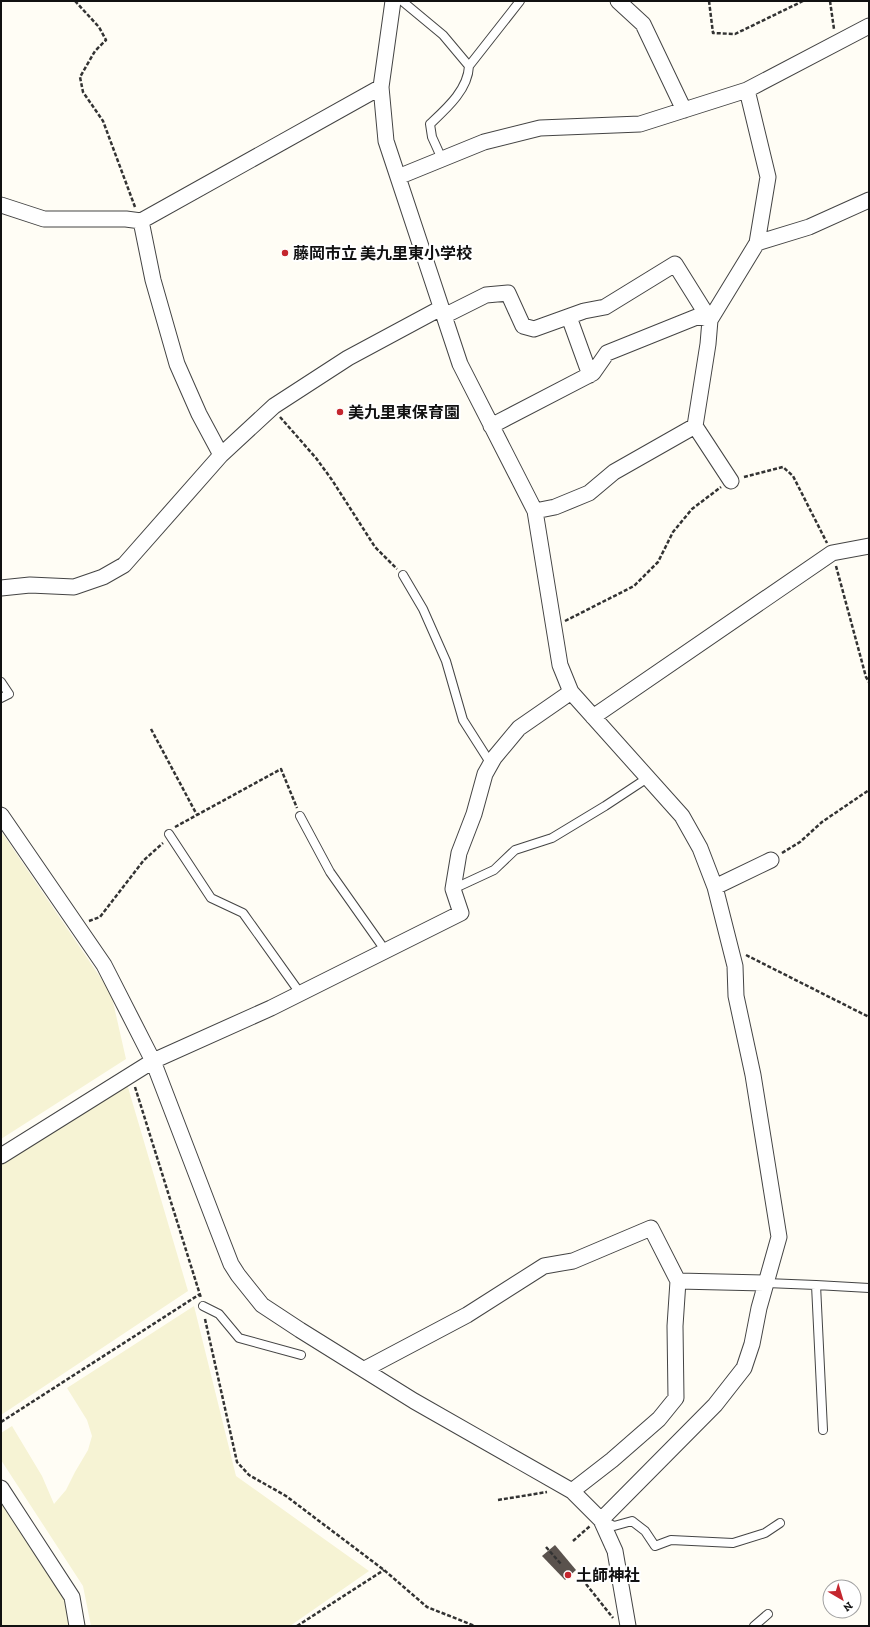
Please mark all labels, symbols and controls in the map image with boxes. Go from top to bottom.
place label: 藤岡市立 美九里東小学校 [293,244,472,263]
marker: 藤岡市立 美九里東小学校 [280,248,290,258]
place label: 美九里東保育園 [348,403,460,422]
marker: 美九里東保育園 [335,407,345,417]
place label: 土師神社 [576,1566,640,1585]
marker: 土師神社 [563,1570,573,1580]
north arrow [822,1579,862,1619]
text: N [840,1599,855,1615]

